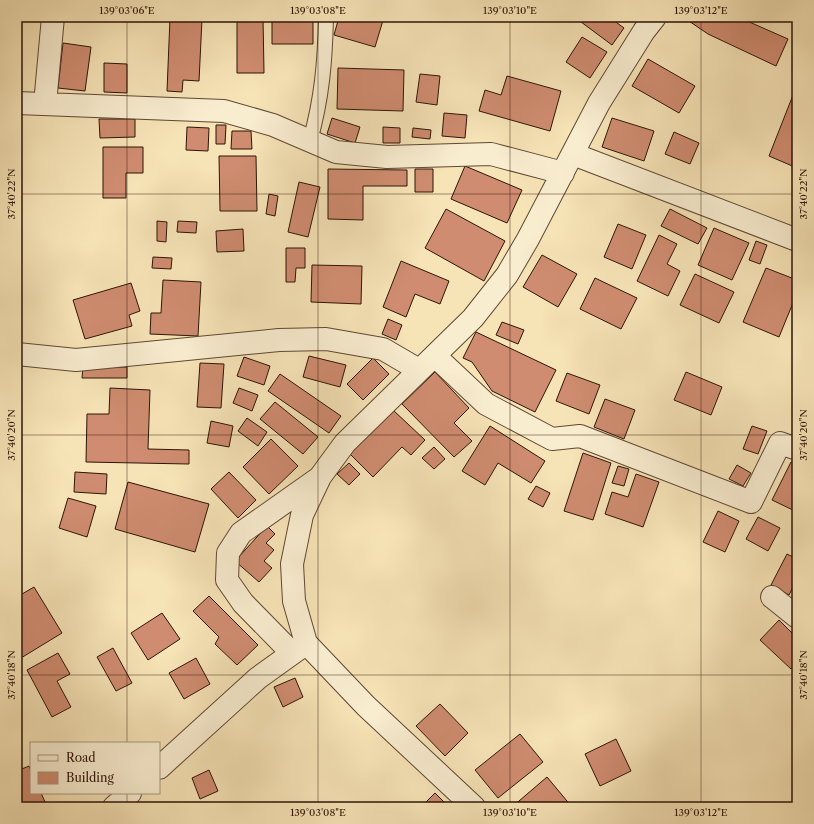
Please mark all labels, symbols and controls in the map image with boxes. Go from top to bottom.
text: 139°03'06"E [99,4,155,17]
text: 139°03'08"E [290,4,346,17]
text: 139°03'10"E [483,4,537,17]
text: 139°03'12"E [674,4,728,17]
text: 37°40'22"N [5,169,18,219]
text: 37°40'22"N [797,169,810,219]
text: 37°40'20"N [5,409,18,461]
text: 37°40'20"N [797,409,810,461]
text: 37°40'18"N [5,650,18,700]
text: 37°40'18"N [797,650,810,700]
legend [30,742,160,794]
text: Road [66,750,96,765]
text: Building [66,770,114,785]
text: 139°03'08"E [290,806,346,819]
text: 139°03'10"E [483,806,537,819]
text: 139°03'12"E [674,806,728,819]

